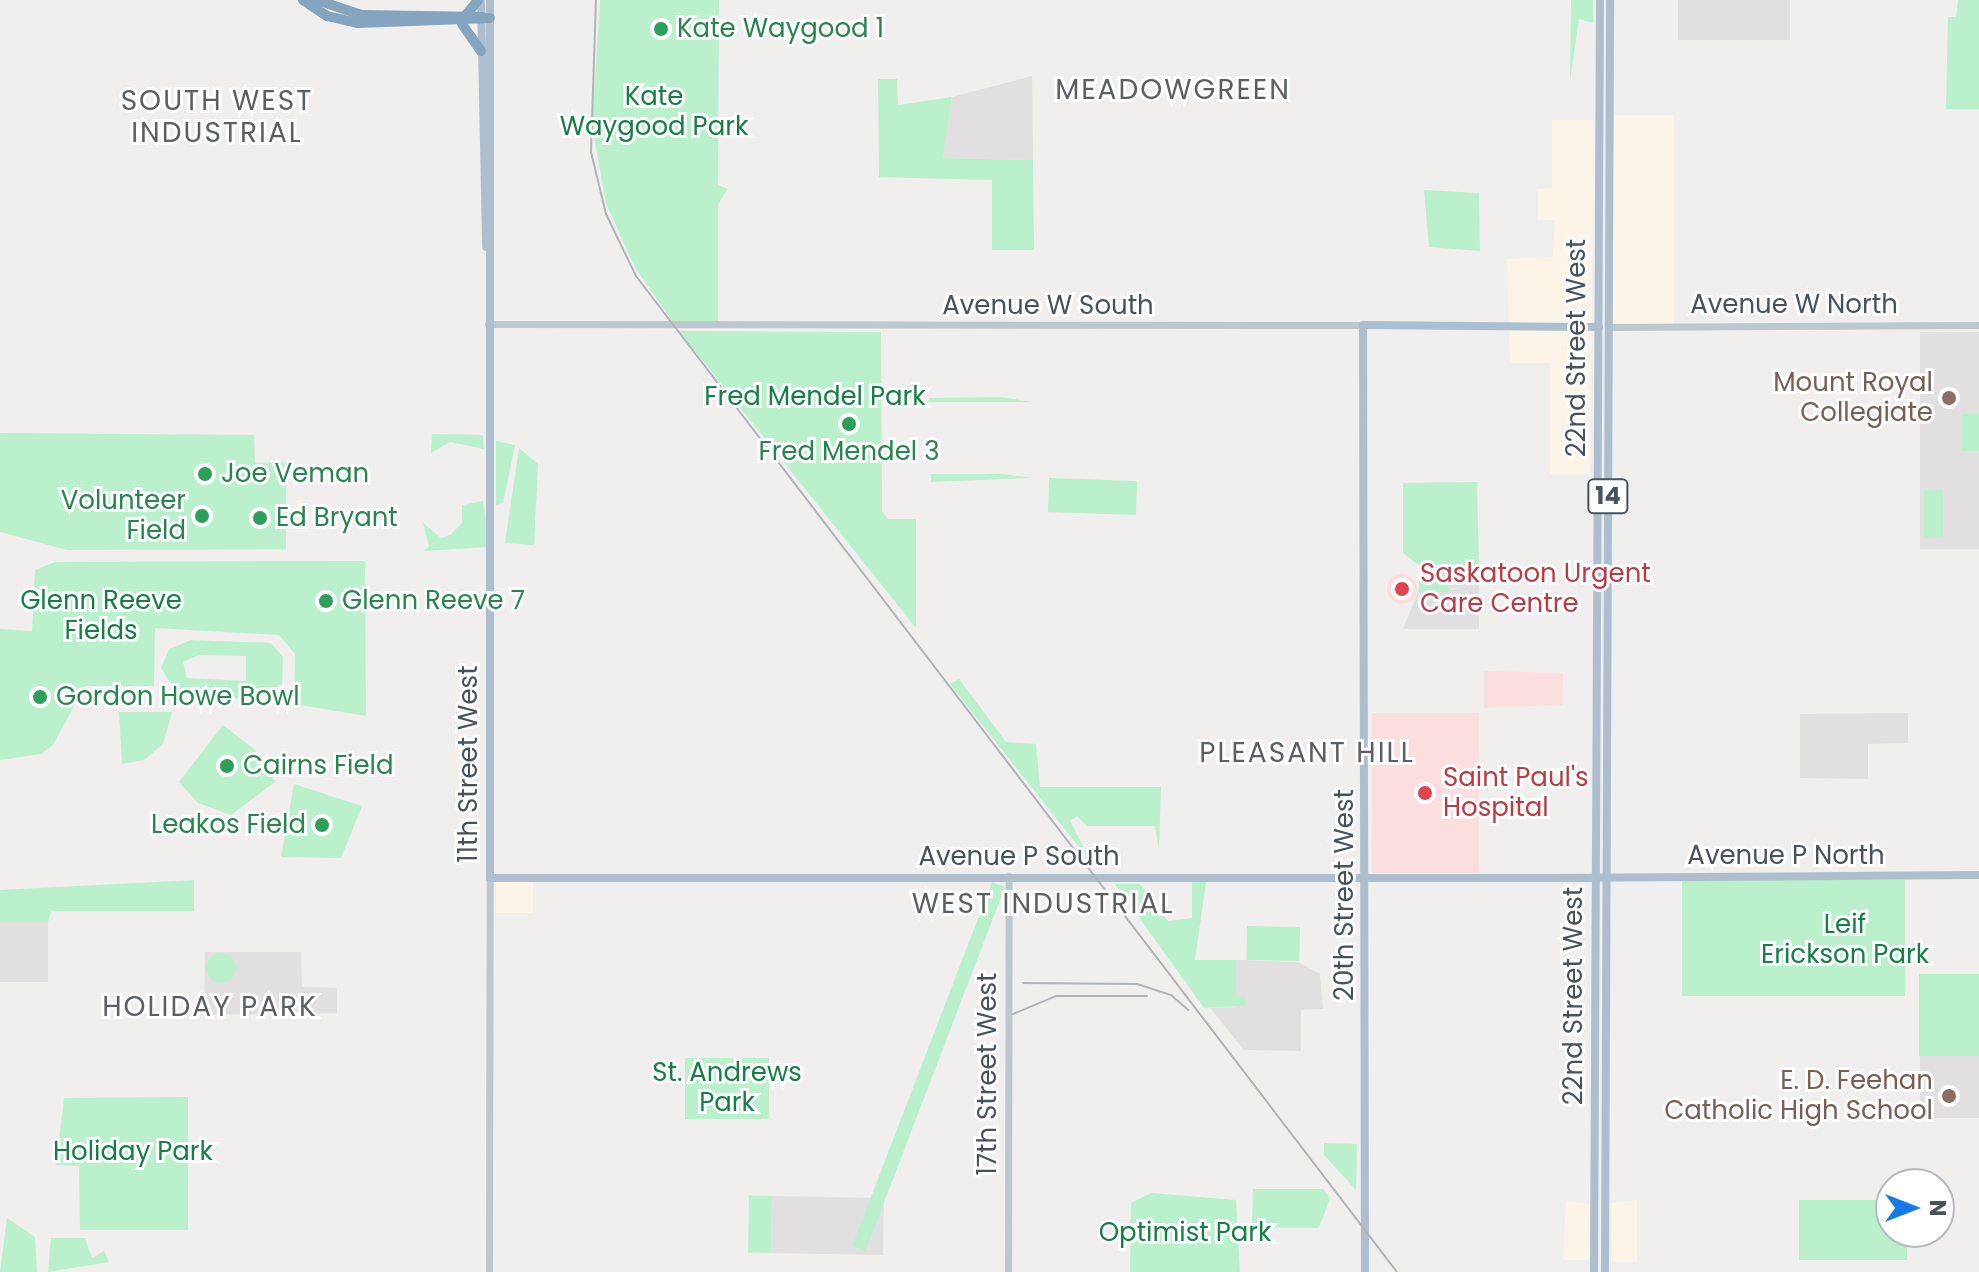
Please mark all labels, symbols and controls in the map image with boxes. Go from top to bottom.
place label: Kate Waygood 1 [677,13,884,45]
marker: Kate Waygood 1 [652,20,670,38]
district label: MEADOWGREEN [1055,73,1291,107]
park label: Kate Waygood Park [560,81,748,142]
district label: SOUTH WEST INDUSTRIAL [121,84,313,150]
street label: 22nd Street West [1561,239,1593,457]
street label: Avenue W North [1690,289,1898,321]
street label: Avenue W South [942,290,1154,322]
place label: Mount Royal Collegiate [1773,367,1933,428]
park label: Fred Mendel Park [704,381,926,413]
marker: Mount Royal Collegiate [1940,389,1958,407]
marker: Fred Mendel 3 [840,415,858,433]
place label: Fred Mendel 3 [759,436,939,468]
place label: Joe Veman [221,458,369,490]
marker: Joe Veman [196,465,214,483]
road number: 14 [1586,476,1630,516]
place label: Volunteer Field [61,485,186,546]
place label: Ed Bryant [276,502,398,534]
marker: Volunteer Field [193,507,211,525]
marker: Ed Bryant [251,509,269,527]
place label: Saskatoon Urgent Care Centre [1420,558,1651,620]
marker: Saskatoon Urgent Care Centre [1391,578,1413,600]
park label: Glenn Reeve Fields [20,585,182,646]
place label: Glenn Reeve 7 [342,585,525,617]
marker: Glenn Reeve 7 [317,592,335,610]
street label: 11th Street West [453,665,485,863]
place label: Gordon Howe Bowl [56,681,300,713]
marker: Gordon Howe Bowl [31,688,49,706]
district label: PLEASANT HILL [1199,736,1415,770]
place label: Cairns Field [243,750,393,782]
marker: Cairns Field [218,757,236,775]
place label: Saint Paul's Hospital [1443,762,1589,824]
marker: Saint Paul's Hospital [1414,782,1436,804]
street label: 20th Street West [1329,789,1361,1001]
place label: Leakos Field [151,809,306,841]
marker: Leakos Field [313,816,331,834]
street label: Avenue P North [1687,840,1885,872]
street label: Avenue P South [918,841,1120,873]
district label: WEST INDUSTRIAL [912,887,1174,921]
street label: 22nd Street West [1558,887,1590,1105]
park label: Leif Erickson Park [1761,909,1929,970]
street label: 17th Street West [972,972,1004,1176]
district label: HOLIDAY PARK [102,990,318,1024]
park label: St. Andrews Park [652,1057,802,1118]
place label: E. D. Feehan Catholic High School [1664,1065,1933,1126]
marker: E. D. Feehan Catholic High School [1940,1087,1958,1105]
park label: Holiday Park [53,1136,213,1168]
north arrow [1875,1168,1955,1248]
text: N [1922,1200,1953,1216]
park label: Optimist Park [1099,1217,1271,1249]

